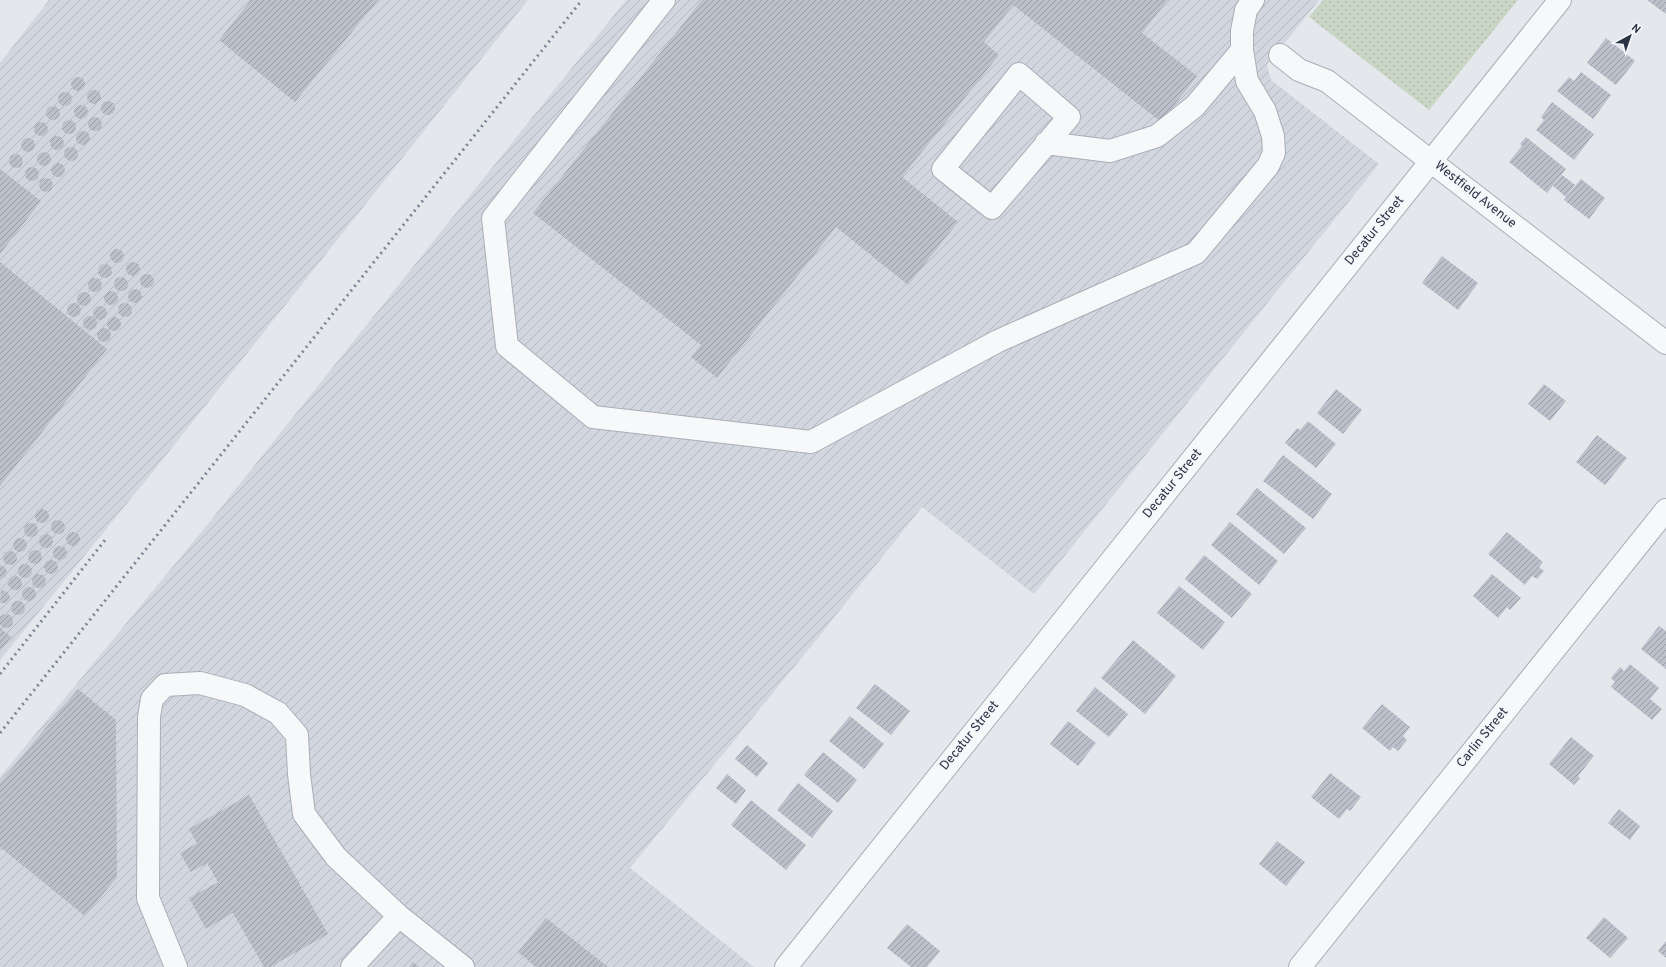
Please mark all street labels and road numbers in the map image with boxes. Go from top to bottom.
street label: Westfield Avenue [1431,158,1519,232]
street label: Decatur Street [1342,193,1408,269]
street label: Decatur Street [1140,446,1206,522]
street label: Decatur Street [937,698,1003,774]
street label: Carlin Street [1454,704,1512,772]

